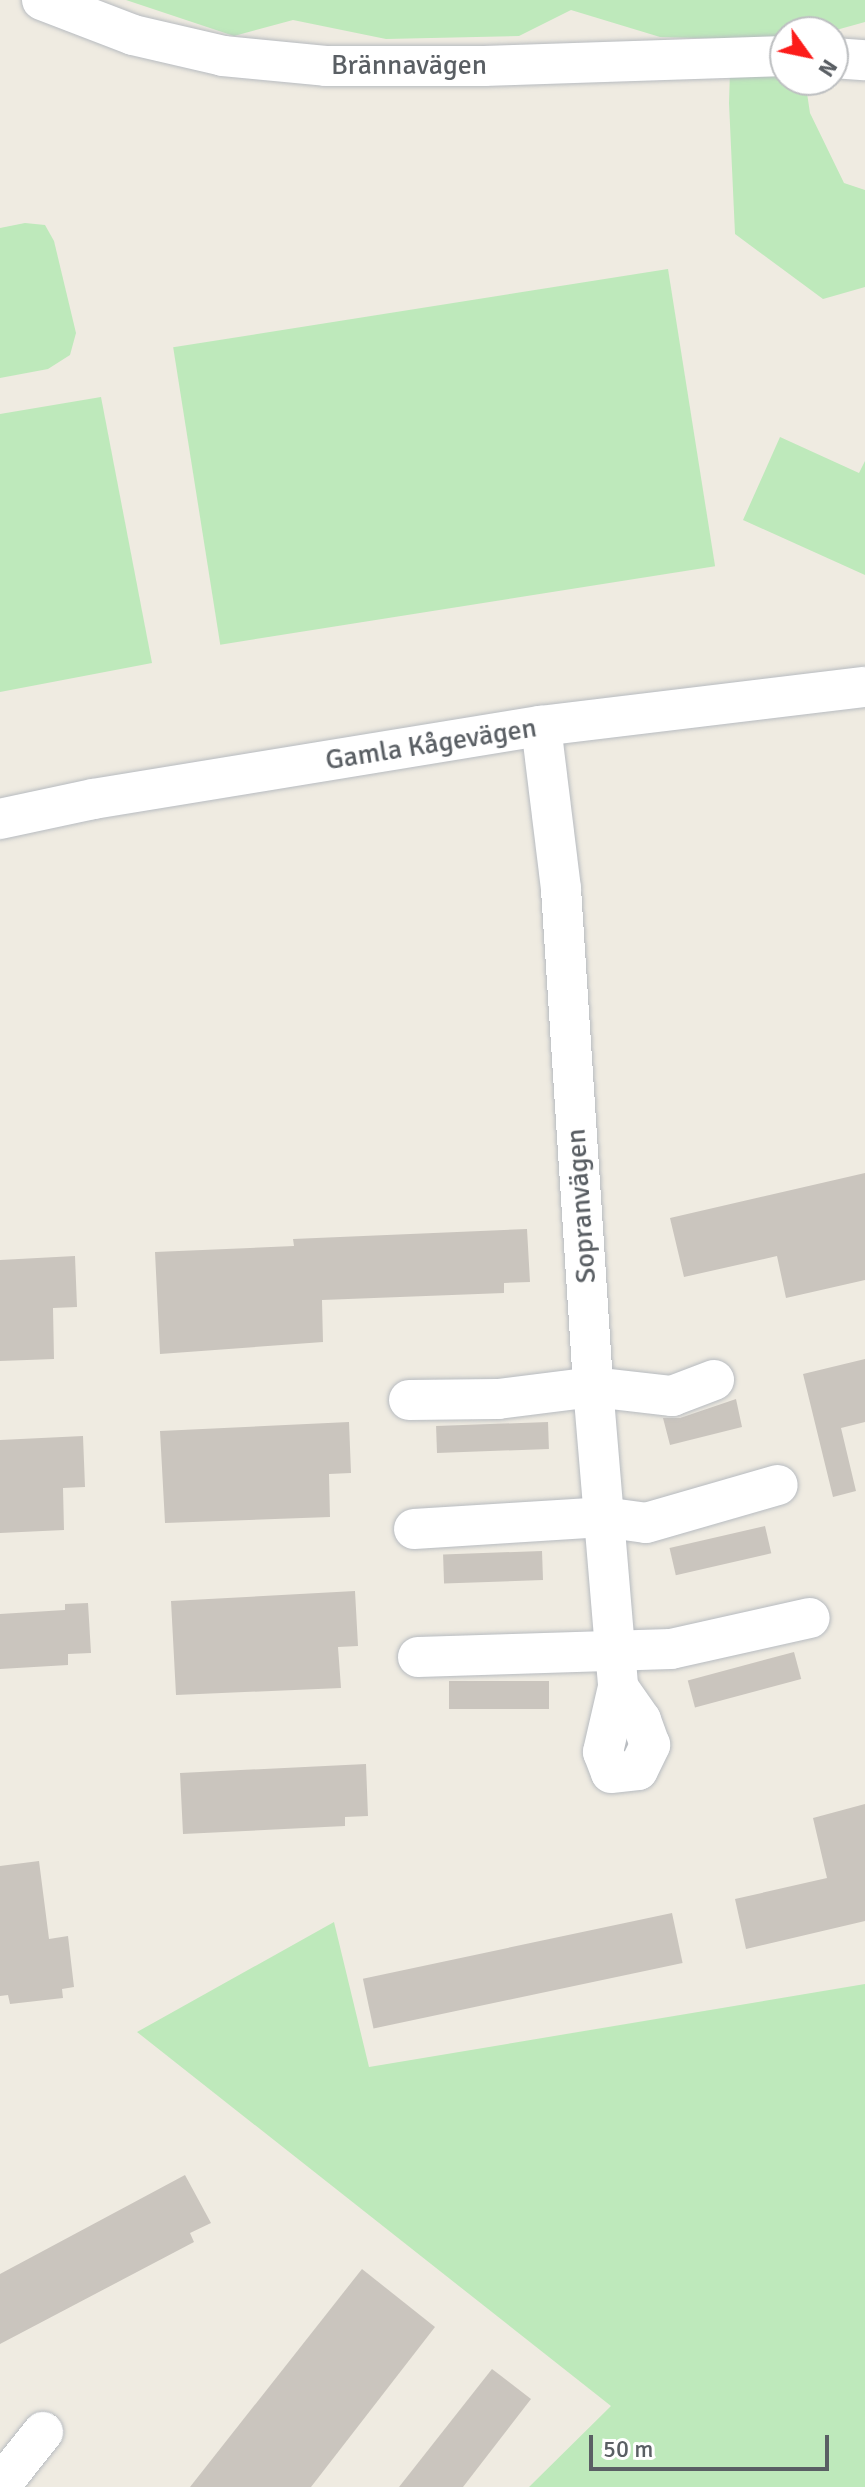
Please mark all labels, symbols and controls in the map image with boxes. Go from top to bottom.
north arrow [769,16,849,96]
street label: Brännavägen [331,48,487,82]
text: N [812,54,843,82]
street label: Gamla Kågevägen [323,711,539,777]
street label: Sopranvägen [559,1128,603,1284]
scale bar [593,2419,833,2469]
text: 50 m [603,2434,653,2464]

